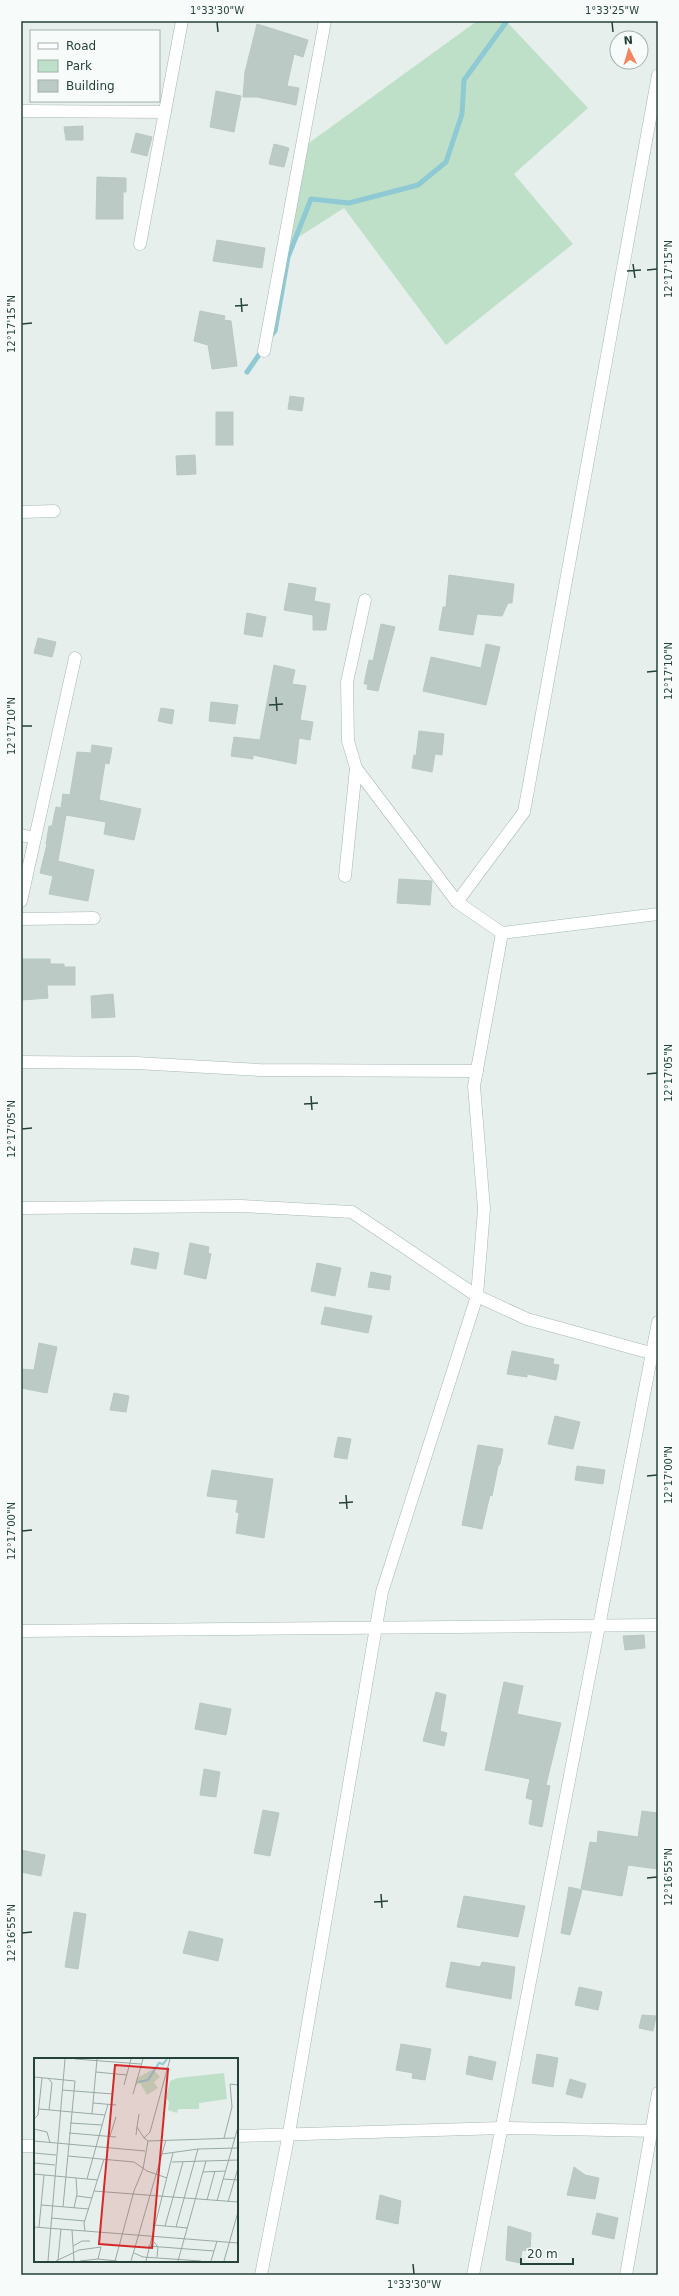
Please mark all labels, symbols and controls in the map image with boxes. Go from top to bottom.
text: 1°33'30"W [190,5,244,16]
text: 1°33'25"W [585,5,639,16]
legend [30,30,160,102]
north arrow [609,30,649,70]
text: N [623,34,633,47]
text: Road [66,39,96,53]
text: Park [66,59,92,73]
text: Building [66,79,115,93]
text: 12°17'15"N [663,240,674,298]
text: 12°17'15"N [6,295,17,353]
text: 12°17'10"N [663,642,674,700]
text: 12°17'10"N [6,697,17,755]
text: 12°17'05"N [663,1044,674,1102]
text: 12°17'05"N [6,1100,17,1158]
text: 12°17'00"N [663,1446,674,1504]
text: 12°17'00"N [6,1502,17,1560]
text: 12°16'55"N [663,1848,674,1906]
text: 12°16'55"N [6,1904,17,1962]
inset map [34,2058,238,2262]
scale bar [521,2240,573,2266]
text: 20 m [527,2247,558,2261]
text: 1°33'30"W [387,2279,441,2290]

